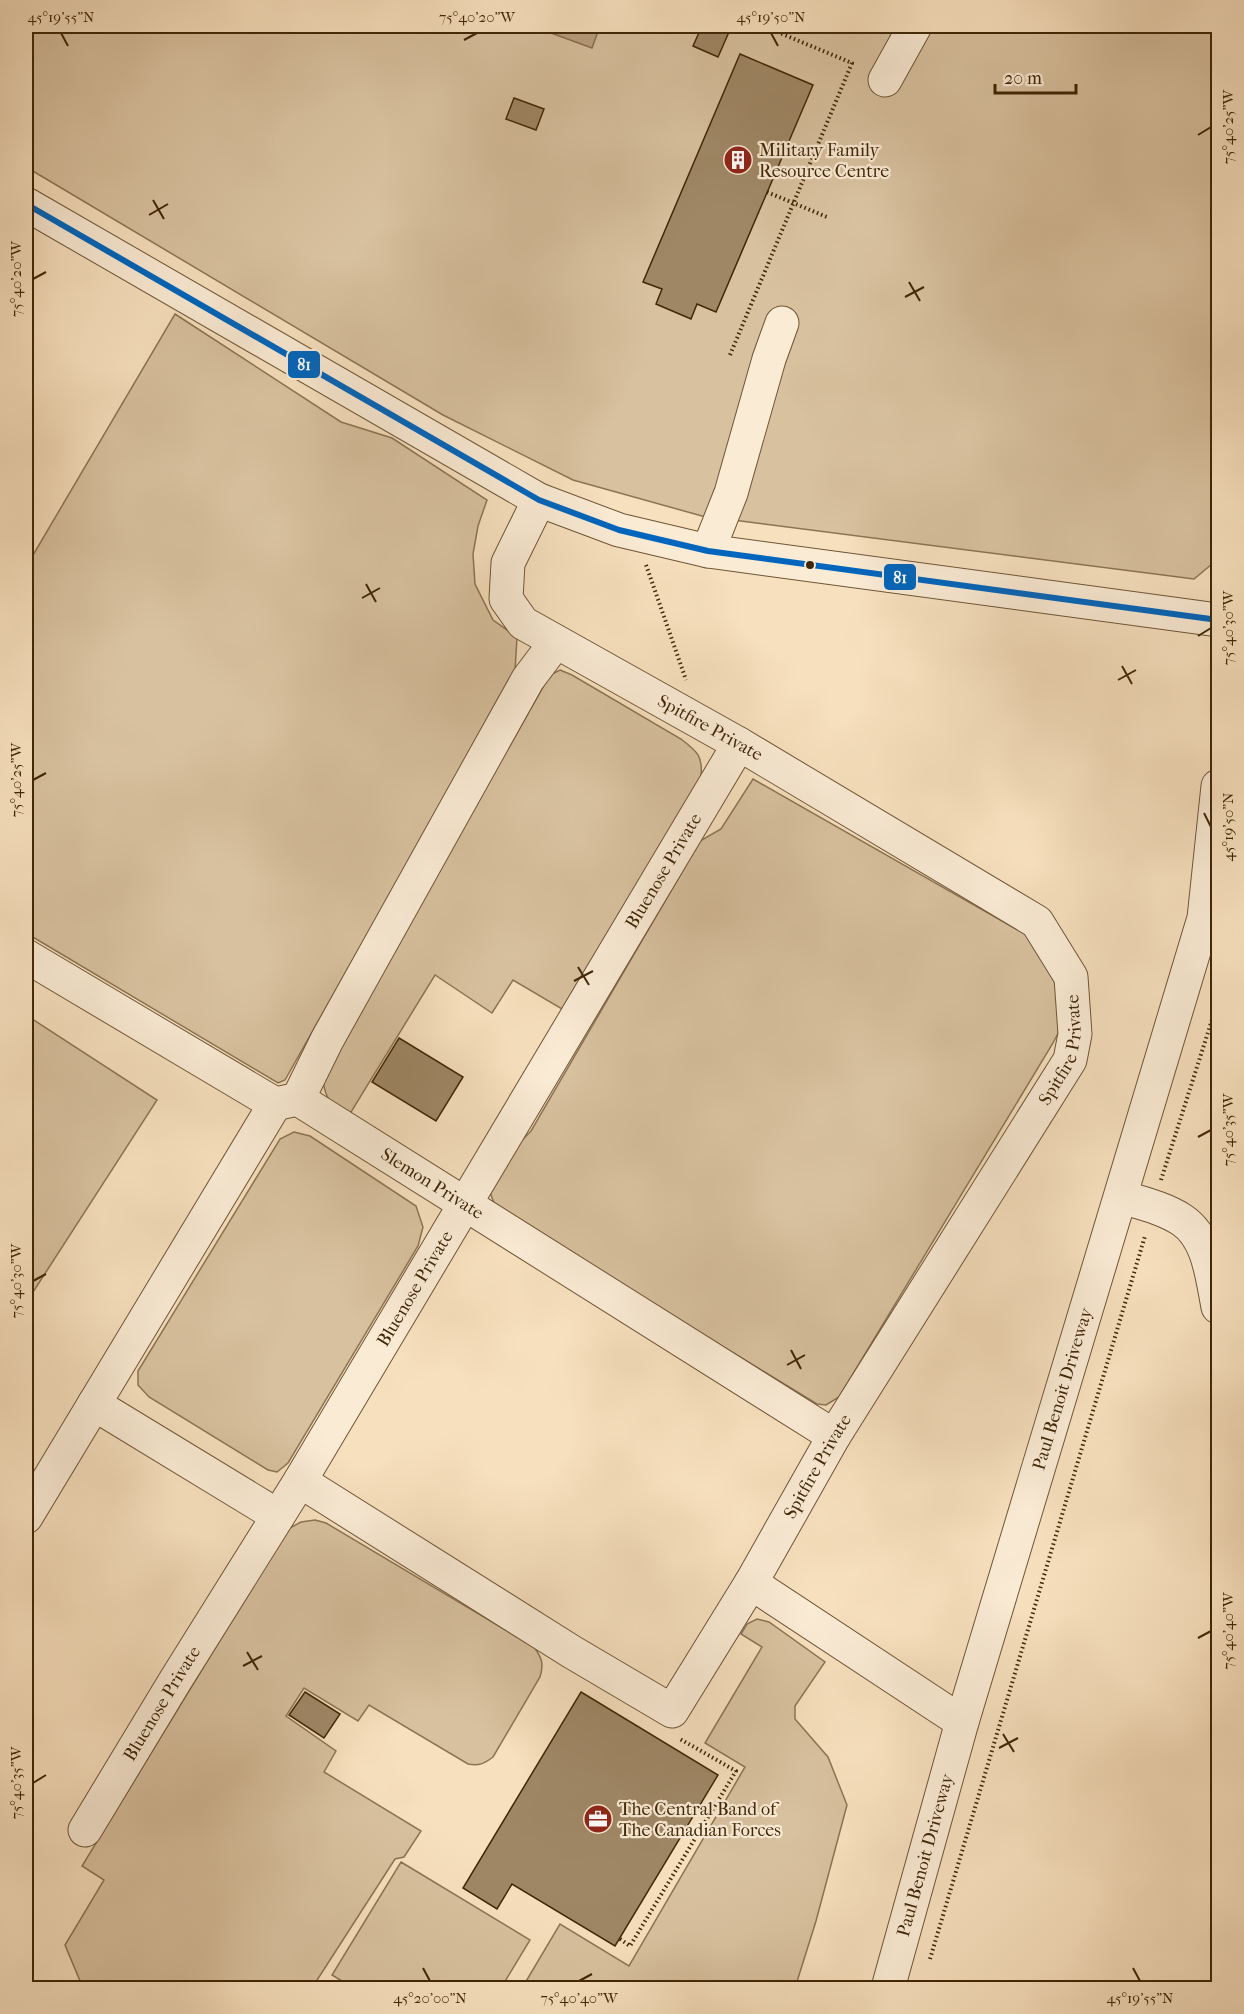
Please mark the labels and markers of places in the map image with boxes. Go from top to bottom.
place label: Military Family Resource Centre [759,140,889,182]
building icon: Military Family Resource Centre [722,144,754,176]
unlabelled marker [804,559,816,571]
place label: The Central Band of The Canadian Forces [619,1799,781,1841]
office icon: The Central Band of The Canadian Forces [582,1803,614,1835]

